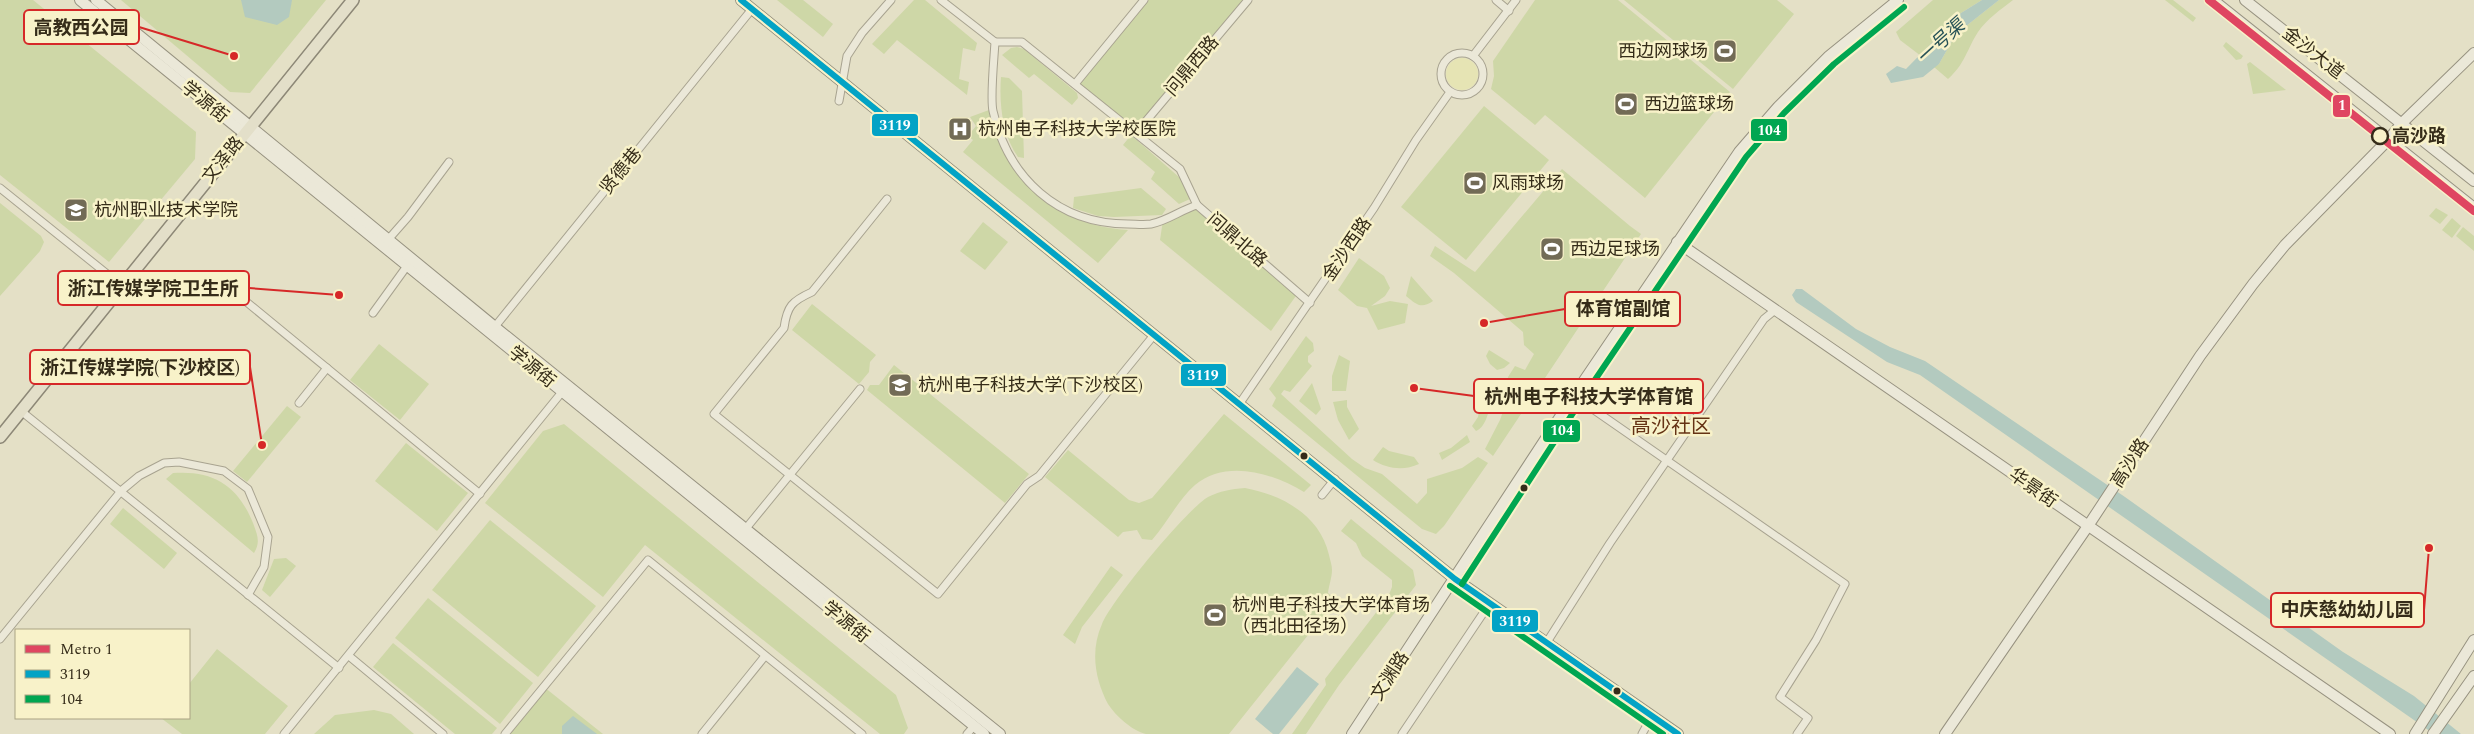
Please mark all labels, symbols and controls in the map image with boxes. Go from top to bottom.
callout: 高教西公园 [24,10,139,44]
water label: 一号渠 [1910,10,1974,72]
text: 高教西公园 [33,14,129,43]
street label: 金沙大道 [2276,20,2350,86]
street label: 问鼎西路 [1159,30,1225,102]
place label: 西边网球场 [1618,38,1708,65]
sports icon: 西边网球场 [1712,38,1738,64]
street label: 学源街 [176,75,234,129]
sports icon: 西边篮球场 [1613,91,1639,117]
place label: 西边篮球场 [1644,91,1734,118]
line badge: 1 [2332,94,2351,118]
text: 1 [2338,95,2346,116]
line badge: 3119 [871,113,919,137]
text: 3119 [879,115,911,136]
hospital icon: 杭州电子科技大学校医院 [947,116,973,142]
place label: 杭州电子科技大学校医院 [978,116,1176,143]
line badge: 104 [1750,118,1788,142]
text: 104 [1757,120,1781,141]
place label: 高沙路 [2392,123,2446,150]
marker: 高沙路 [2371,127,2389,145]
street label: 文泽路 [196,131,250,189]
street label: 贤德巷 [594,142,648,200]
sports icon: 风雨球场 [1462,170,1488,196]
place label: 风雨球场 [1492,170,1564,197]
school or university icon: 杭州职业技术学院 [63,197,89,223]
place label: 杭州职业技术学院 [94,197,238,224]
street label: 问鼎北路 [1201,206,1273,274]
street label: 金沙西路 [1316,212,1378,286]
sports icon: 西边足球场 [1539,236,1565,262]
place label: 西边足球场 [1570,236,1660,263]
callout: 浙江传媒学院卫生所 [58,271,249,305]
text: 浙江传媒学院卫生所 [67,275,239,304]
callout: 体育馆副馆 [1565,292,1680,326]
text: 体育馆副馆 [1575,295,1671,324]
street label: 学源街 [503,340,561,394]
callout: 浙江传媒学院(下沙校区) [30,350,250,384]
text: 浙江传媒学院(下沙校区) [40,354,240,383]
line badge: 3119 [1180,363,1227,387]
text: 3119 [1187,365,1219,386]
school or university icon: 杭州电子科技大学(下沙校区) [887,372,913,398]
place label: 杭州电子科技大学(下沙校区) [918,372,1143,399]
callout: 杭州电子科技大学体育馆 [1474,379,1703,413]
text: 杭州电子科技大学体育馆 [1484,383,1694,412]
district label: 高沙社区 [1631,412,1711,442]
line badge: 104 [1542,419,1581,443]
text: 104 [1550,420,1574,441]
street label: 高沙路 [2104,433,2156,493]
unlabelled marker [1299,451,1309,461]
street label: 华景街 [2003,461,2063,515]
unlabelled marker [1519,483,1529,493]
place label: 杭州电子科技大学体育场 （西北田径场） [1232,592,1430,640]
callout: 中庆慈幼幼儿园 [2271,593,2424,627]
street label: 学源街 [817,595,875,649]
text: 中庆慈幼幼儿园 [2280,596,2414,625]
sports icon: 杭州电子科技大学体育场 （西北田径场） [1202,602,1228,628]
line badge: 3119 [1491,609,1539,633]
text: 3119 [1499,611,1531,632]
legend [15,629,190,719]
text: Metro 1 [60,638,112,661]
street label: 文渊路 [1364,646,1416,706]
text: 3119 [60,663,90,686]
unlabelled marker [1612,686,1622,696]
text: 104 [60,688,83,711]

